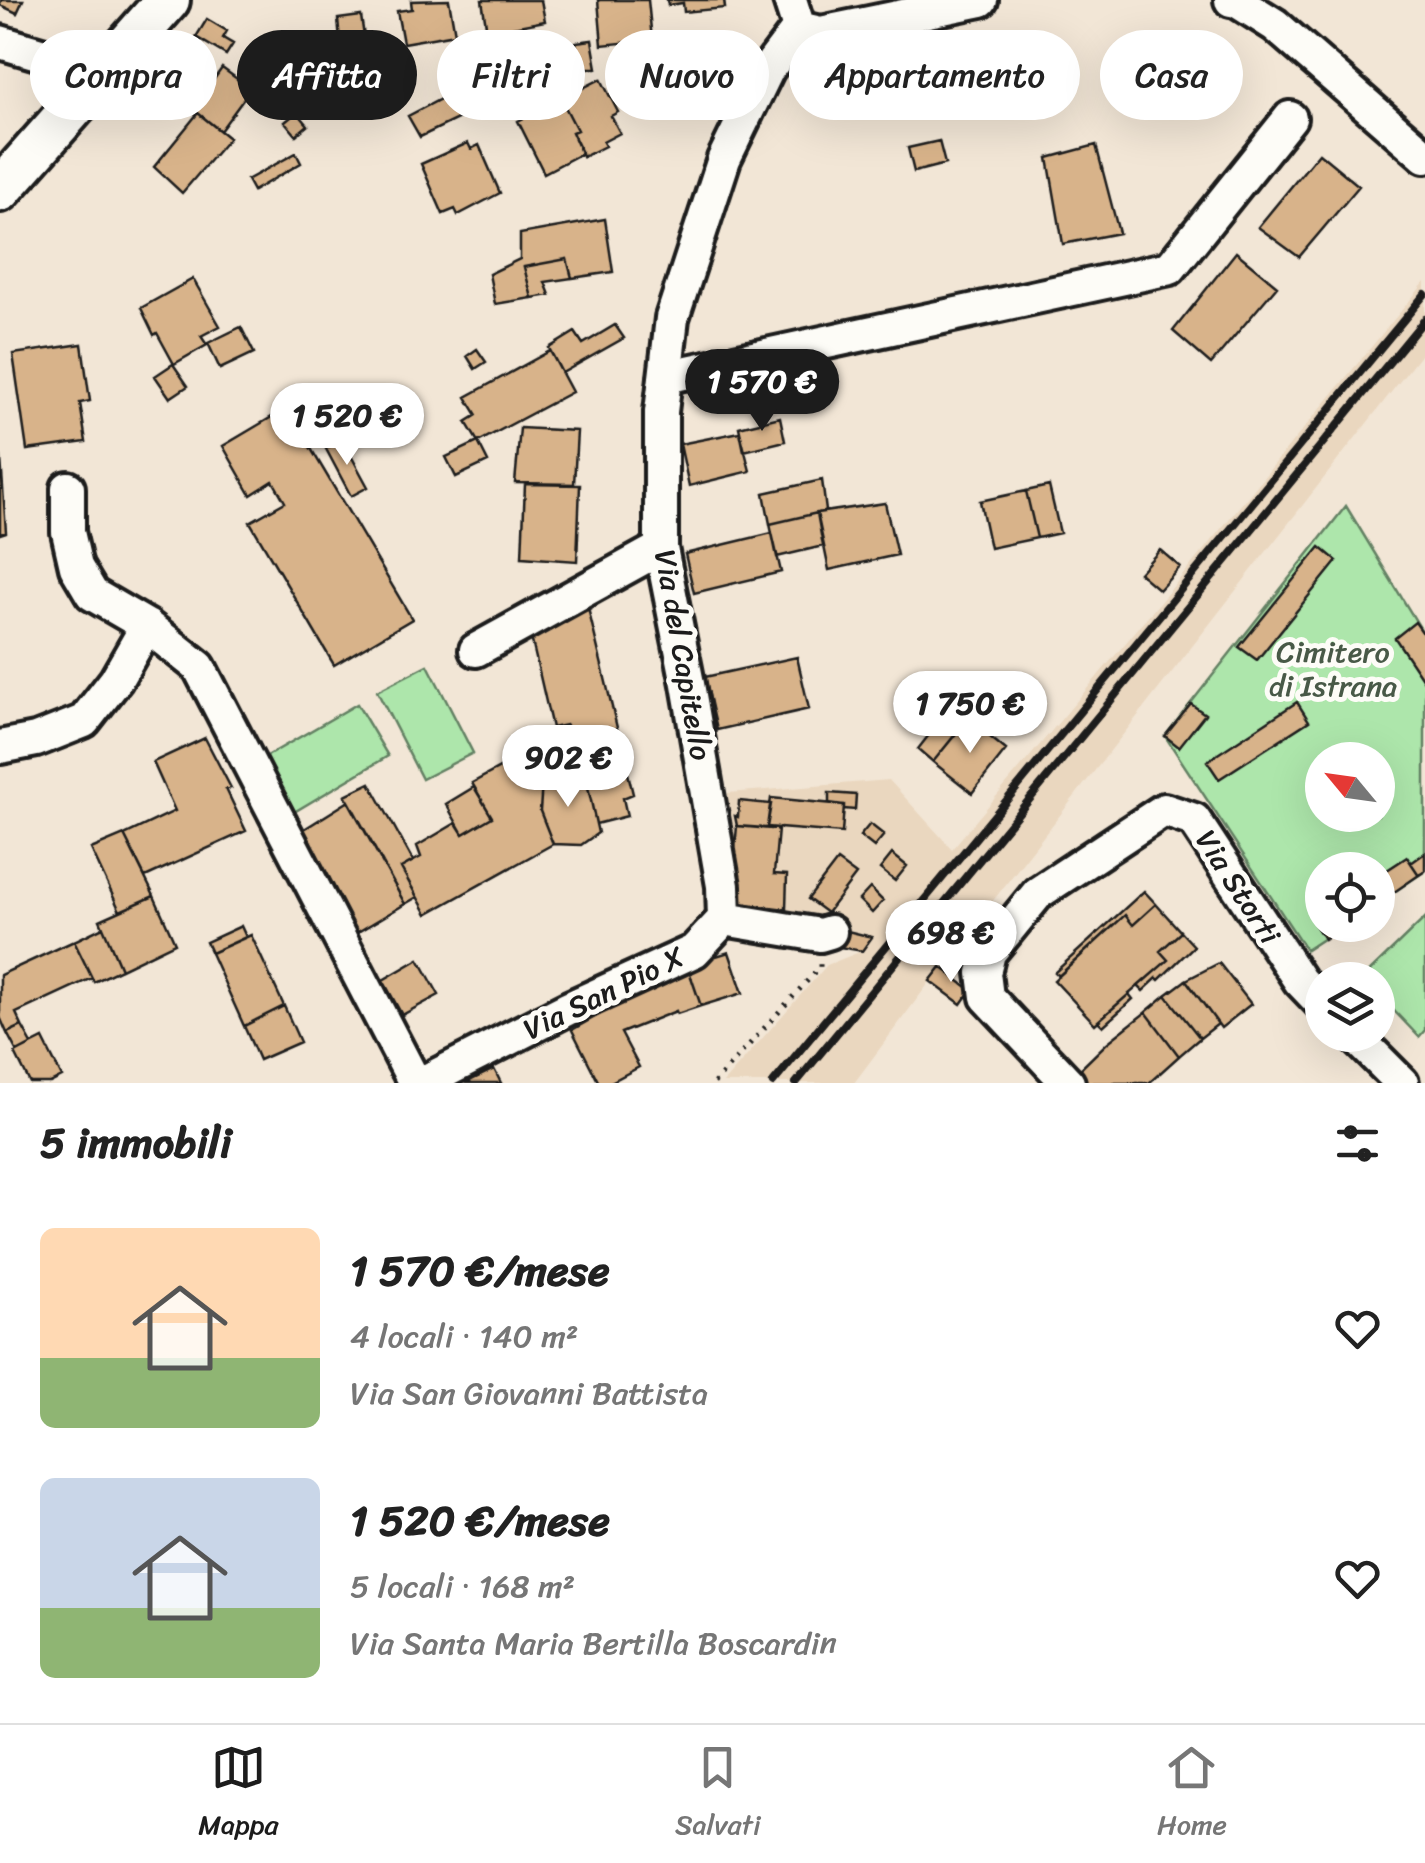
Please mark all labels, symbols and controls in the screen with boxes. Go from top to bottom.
chip: Compra [30,30,217,120]
chip: Affitta [237,30,417,120]
chip: Filtri [437,30,585,120]
chip: Nuovo [605,30,769,120]
chip: Appartamento [789,30,1080,120]
chip: Casa [1100,30,1243,120]
pin: 1 570 € [670,349,854,434]
text: 1 570 € [707,353,817,410]
pin: 1 520 € [255,383,439,468]
text: 1 520 € [292,387,402,444]
street label: Via del Capitello [638,545,728,765]
park label: Cimitero di Istrana [1269,625,1397,713]
pin: 1 750 € [878,671,1062,756]
text: 1 750 € [915,675,1025,732]
pin: 902 € [498,725,638,810]
text: 902 € [524,729,612,786]
north arrow [1305,742,1395,832]
map controls [1305,742,1395,1052]
street label: Via Storti [1180,818,1297,957]
button: locate [1305,852,1395,942]
pin: 698 € [881,900,1021,985]
text: 698 € [908,904,994,961]
street label: Via San Pio X [513,930,695,1056]
button: layers [1305,962,1395,1052]
text: 5 immobili [40,1106,232,1180]
icon: filters [1330,1116,1385,1171]
text: 1 570 €/mese [350,1234,610,1308]
icon: home [120,1268,240,1388]
icon: heart [1330,1301,1385,1356]
text: 4 locali · 140 m² [350,1308,578,1365]
text: Via San Giovanni Battista [350,1365,708,1422]
text: 1 520 €/mese [350,1484,610,1558]
icon: home [120,1518,240,1638]
icon: heart [1330,1551,1385,1606]
text: 5 locali · 168 m² [350,1558,575,1615]
text: Via Santa Maria Bertilla Boscardin [350,1615,837,1672]
tab: Mappa [198,1740,279,1849]
tab: Salvati [675,1740,761,1849]
tab: Home [1157,1740,1227,1849]

